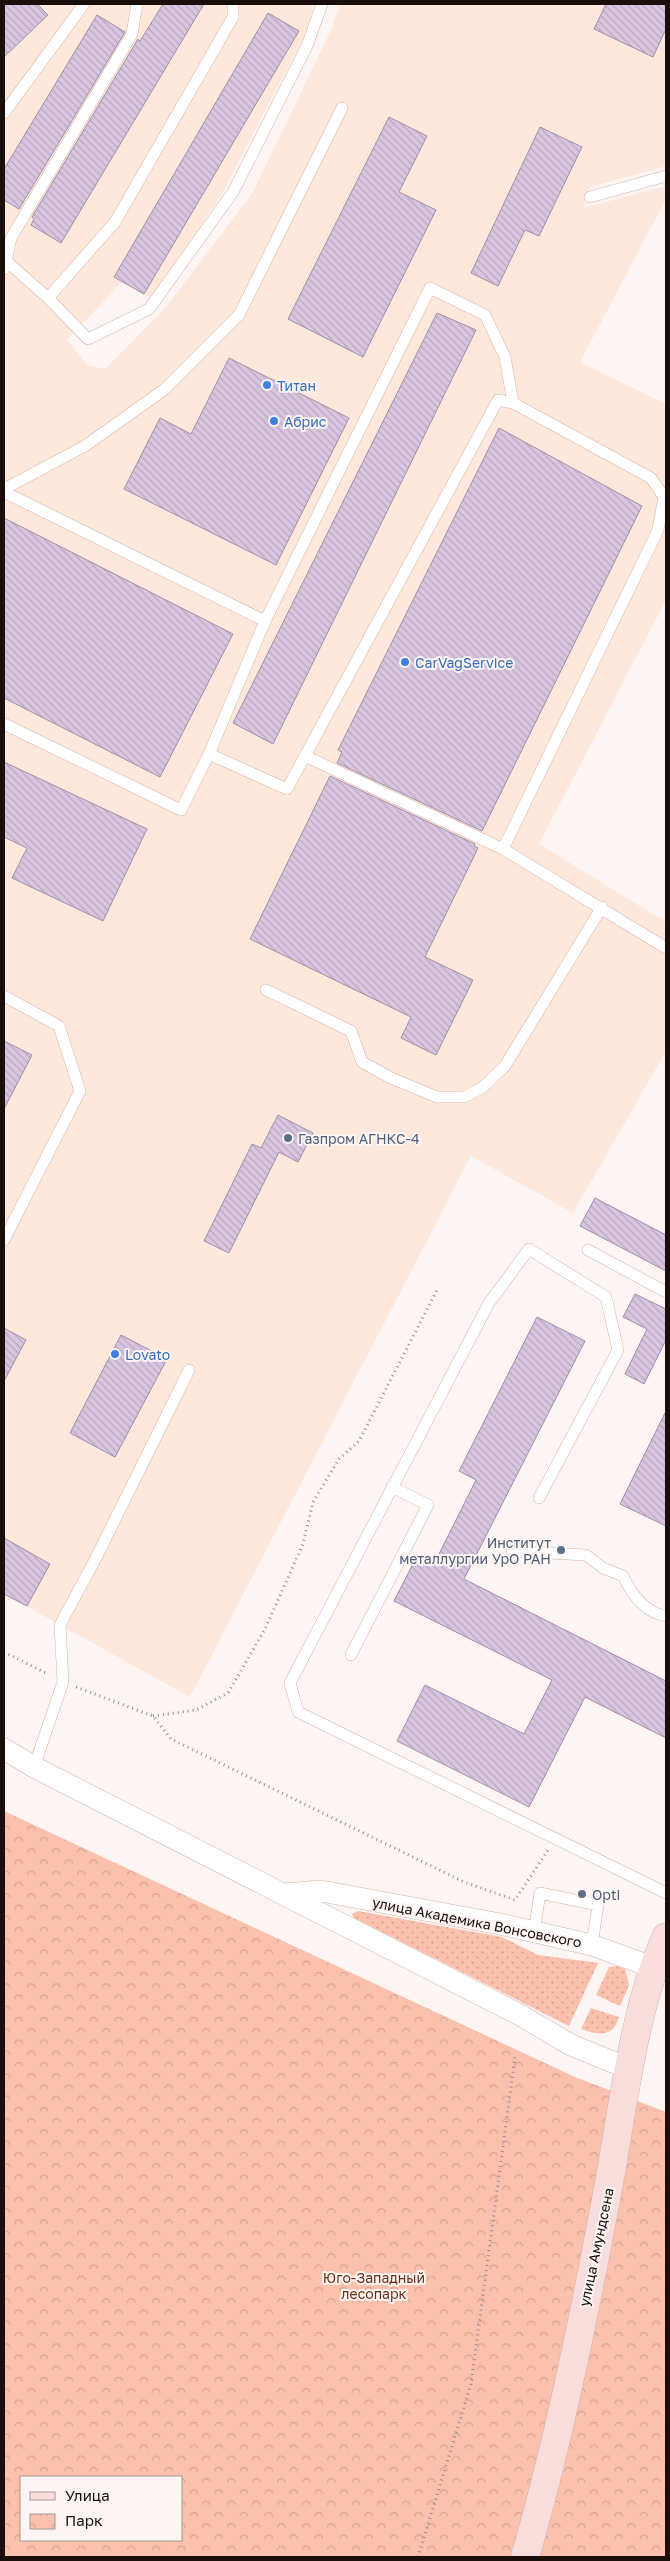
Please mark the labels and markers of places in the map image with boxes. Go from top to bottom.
place label: Титан [277,377,316,394]
marker: Титан [261,379,273,391]
place label: Абрис [284,413,327,430]
marker: Абрис [268,415,280,427]
place label: CarVagService [415,654,513,671]
marker: CarVagService [399,656,411,668]
place label: Газпром АГНКС-4 [298,1130,419,1147]
marker: Газпром АГНКС-4 [282,1132,294,1144]
place label: Lovato [125,1346,170,1363]
marker: Lovato [109,1348,121,1360]
place label: Институт металлургии УрО РАН [399,1534,551,1567]
marker: Институт металлургии УрО РАН [555,1544,567,1556]
place label: Opti [592,1886,620,1903]
marker: Opti [576,1888,588,1900]

